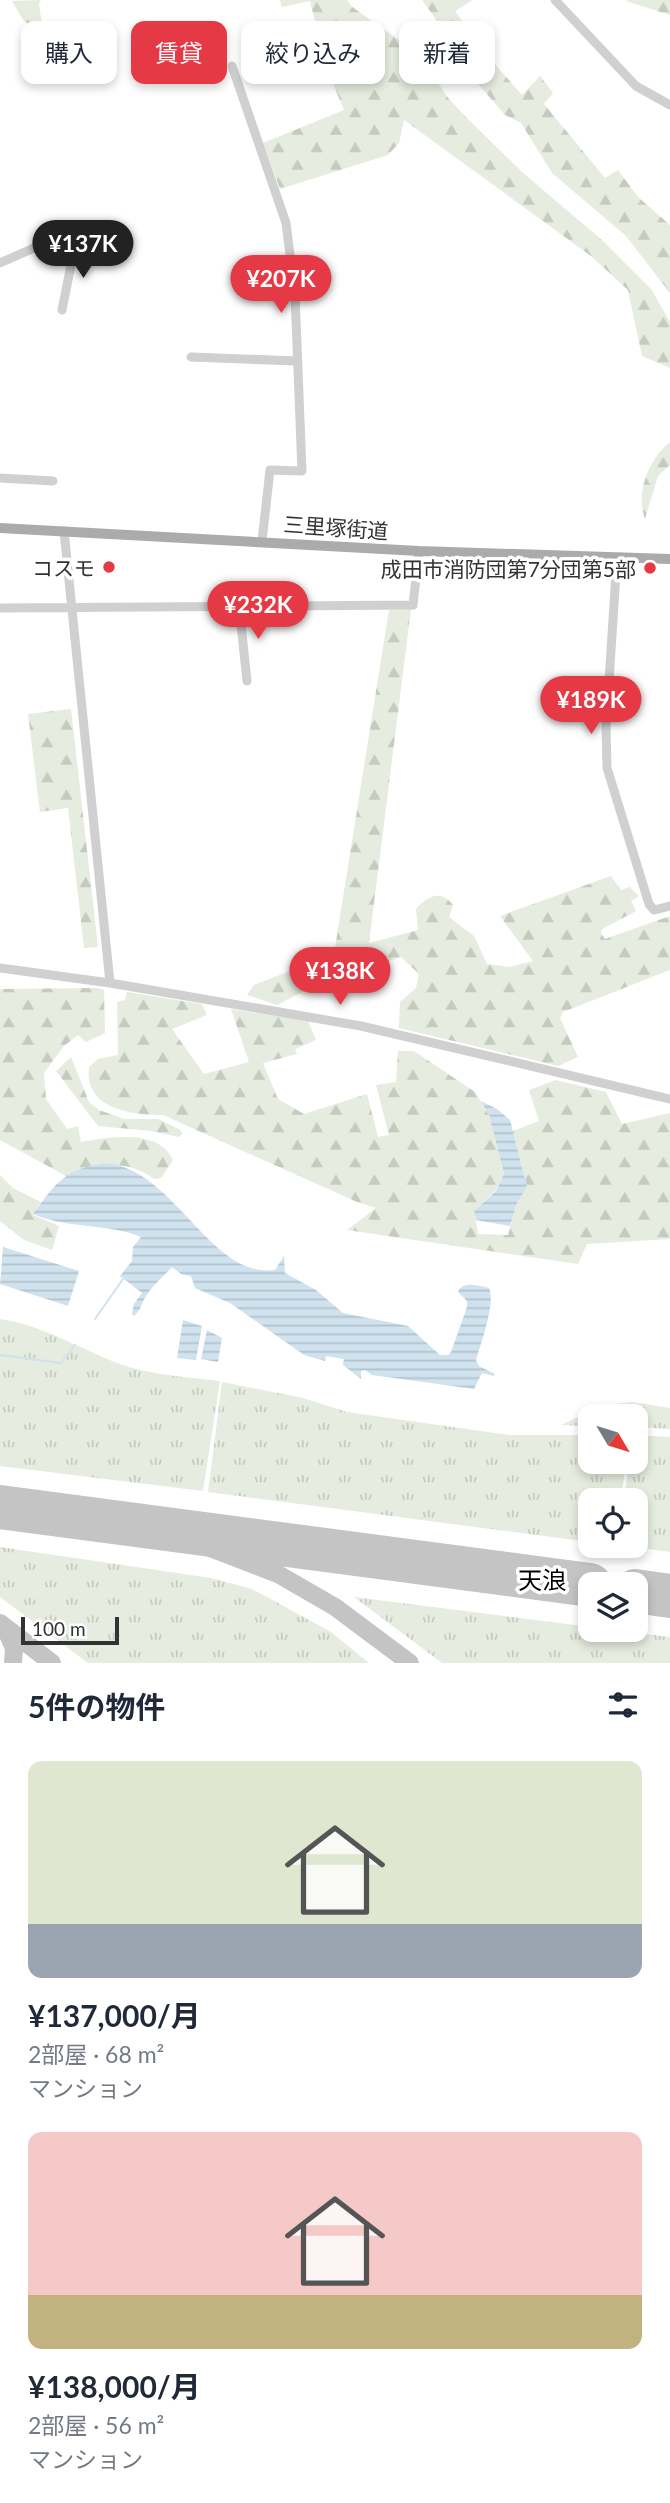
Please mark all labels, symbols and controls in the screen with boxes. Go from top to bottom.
chip: 購入 [21,21,117,84]
chip: 賃貸 [131,21,227,84]
chip: 絞り込み [241,21,385,84]
chip: 新着 [399,21,495,84]
pin: ¥137K [34,220,132,280]
text: ¥137K [48,229,118,257]
pin: ¥207K [232,256,330,315]
text: ¥207K [246,264,316,292]
street label: 三里塚街道 [283,511,389,543]
place label: コスモ [32,555,95,580]
place label: 成田市消防団第7分団第5部 [381,556,636,581]
marker: コスモ [101,559,117,575]
marker: 成田市消防団第7分団第5部 [642,560,658,576]
pin: ¥232K [209,582,307,641]
text: ¥232K [223,590,293,618]
pin: ¥189K [542,676,640,736]
text: ¥189K [556,685,626,713]
pin: ¥138K [291,948,389,1007]
text: ¥138K [305,956,375,984]
north arrow [578,1404,648,1474]
map controls [578,1404,648,1642]
button: locate [578,1488,648,1558]
district label: 天浪 [518,1565,566,1594]
button: layers [578,1572,648,1642]
scale bar [21,1614,119,1646]
text: 100 m [32,1617,86,1640]
icon: filters [604,1686,642,1724]
text: 5件の物件 [28,1688,165,1724]
icon: home [272,1807,398,1933]
text: ¥137,000/月 [28,1997,201,2033]
text: 2部屋 · 68 m² [28,2040,164,2068]
text: マンション [28,2074,143,2102]
icon: home [272,2178,398,2304]
text: ¥138,000/月 [28,2368,201,2404]
text: 2部屋 · 56 m² [28,2411,164,2439]
text: マンション [28,2445,143,2473]

